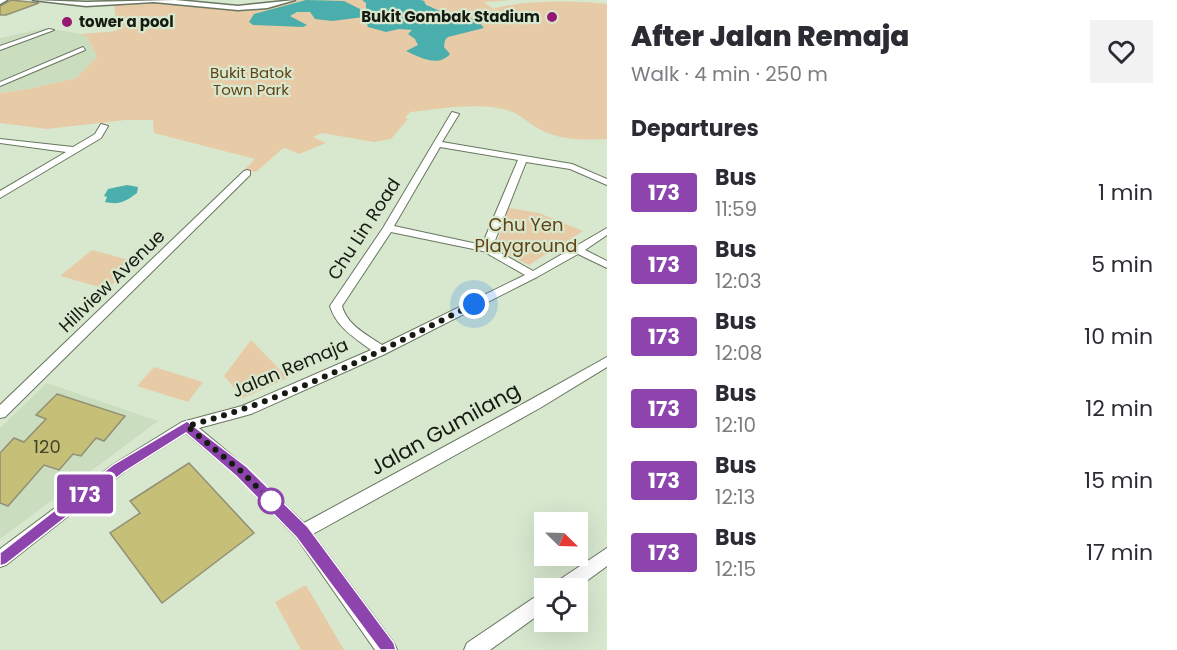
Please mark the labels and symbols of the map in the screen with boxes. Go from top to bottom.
place label: Bukit Gombak Stadium [361,6,540,27]
marker: Bukit Gombak Stadium [545,10,559,24]
place label: tower a pool [79,11,174,32]
marker: tower a pool [60,15,74,29]
park label: Bukit Batok Town Park [210,62,292,100]
street label: Chu Lin Road [321,173,406,285]
park label: Chu Yen Playground [475,212,577,258]
street label: Hillview Avenue [53,224,170,338]
your location [459,289,489,319]
street label: Jalan Remaja [228,332,352,403]
street label: Jalan Gumilang [365,375,525,482]
house number: 120 [33,434,61,459]
line badge: 173 [50,474,119,514]
unlabelled marker [258,488,284,514]
north arrow [534,512,588,566]

